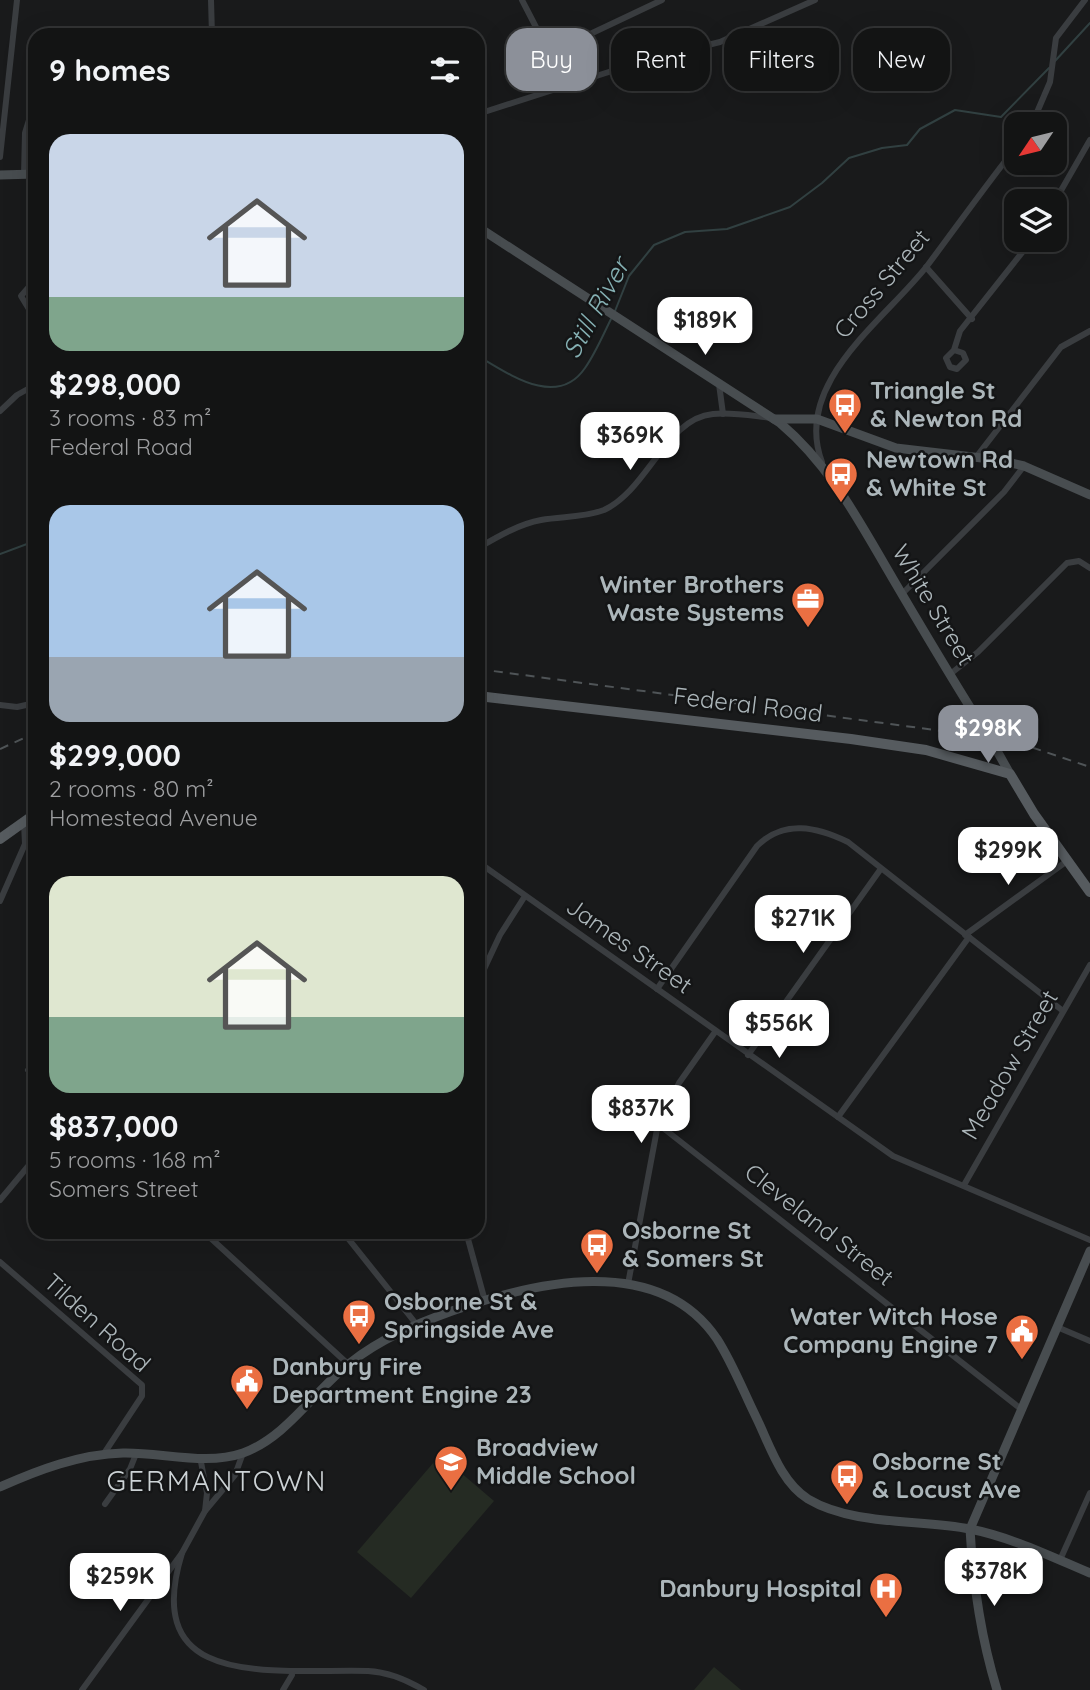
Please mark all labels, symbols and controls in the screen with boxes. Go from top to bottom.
chip: Buy [506,28,597,91]
chip: Rent [611,28,710,91]
chip: Filters [724,28,839,91]
chip: New [853,28,950,91]
text: 9 homes [49,51,171,89]
icon: filters [426,51,464,89]
north arrow [1004,112,1068,175]
map controls [1004,112,1067,252]
icon: home [194,180,320,306]
button: layers [1004,189,1067,252]
street label: Cross Street [827,223,936,344]
water label: Still River [555,249,638,364]
pin: $189K [656,298,754,357]
text: $189K [673,305,737,334]
text: $298,000 [49,365,181,403]
place label: Triangle St & Newton Rd [870,375,1022,433]
bus stop icon: Triangle St & Newton Rd [826,386,864,435]
text: 3 rooms · 83 m² [49,403,211,432]
pin: $369K [581,412,679,472]
text: $369K [597,420,663,449]
text: Federal Road [49,432,193,461]
place label: Newtown Rd & White St [866,444,1013,502]
bus stop icon: Newtown Rd & White St [822,455,860,504]
street label: White Street [886,539,982,670]
icon: home [194,551,320,677]
place label: Winter Brothers Waste Systems [600,569,784,627]
office icon: Winter Brothers Waste Systems [789,580,827,629]
street label: Federal Road [672,680,824,728]
pin: $298K [939,706,1037,765]
text: $298K [954,713,1022,742]
text: $299,000 [49,736,181,774]
text: 2 rooms · 80 m² [49,774,214,803]
text: Homestead Avenue [49,803,258,832]
pin: $299K [959,828,1057,887]
text: $299K [974,835,1042,864]
street label: James Street [561,891,698,1000]
pin: $271K [754,895,852,955]
text: $271K [771,903,835,932]
icon: home [194,922,320,1048]
street label: Meadow Street [954,985,1064,1144]
pin: $556K [730,1000,828,1060]
text: $556K [745,1008,813,1037]
pin: $837K [592,1086,690,1145]
text: $837K [608,1093,674,1122]
text: $837,000 [49,1107,179,1145]
text: 5 rooms · 168 m² [49,1145,221,1174]
street label: Cleveland Street [739,1157,900,1292]
text: Somers Street [49,1174,199,1203]
place label: Osborne St & Somers St [622,1215,764,1273]
bus stop icon: Osborne St & Somers St [578,1226,616,1275]
street label: Tilden Road [38,1267,157,1378]
place label: Osborne St & Springside Ave [384,1286,554,1344]
bus stop icon: Osborne St & Springside Ave [340,1297,378,1346]
place label: Water Witch Hose Company Engine 7 [783,1301,998,1359]
public building icon: Water Witch Hose Company Engine 7 [1003,1312,1041,1361]
place label: Danbury Fire Department Engine 23 [272,1351,532,1409]
public building icon: Danbury Fire Department Engine 23 [228,1362,266,1411]
place label: Broadview Middle School [476,1432,636,1490]
school or university icon: Broadview Middle School [432,1443,470,1492]
place label: Osborne St & Locust Ave [872,1446,1021,1504]
bus stop icon: Osborne St & Locust Ave [828,1457,866,1506]
district label: GERMANTOWN [107,1463,327,1498]
pin: $378K [945,1548,1043,1608]
pin: $259K [71,1554,169,1613]
text: $378K [961,1556,1027,1585]
text: $259K [86,1561,154,1590]
hospital icon: Danbury Hospital [867,1570,905,1619]
place label: Danbury Hospital [659,1573,862,1603]

